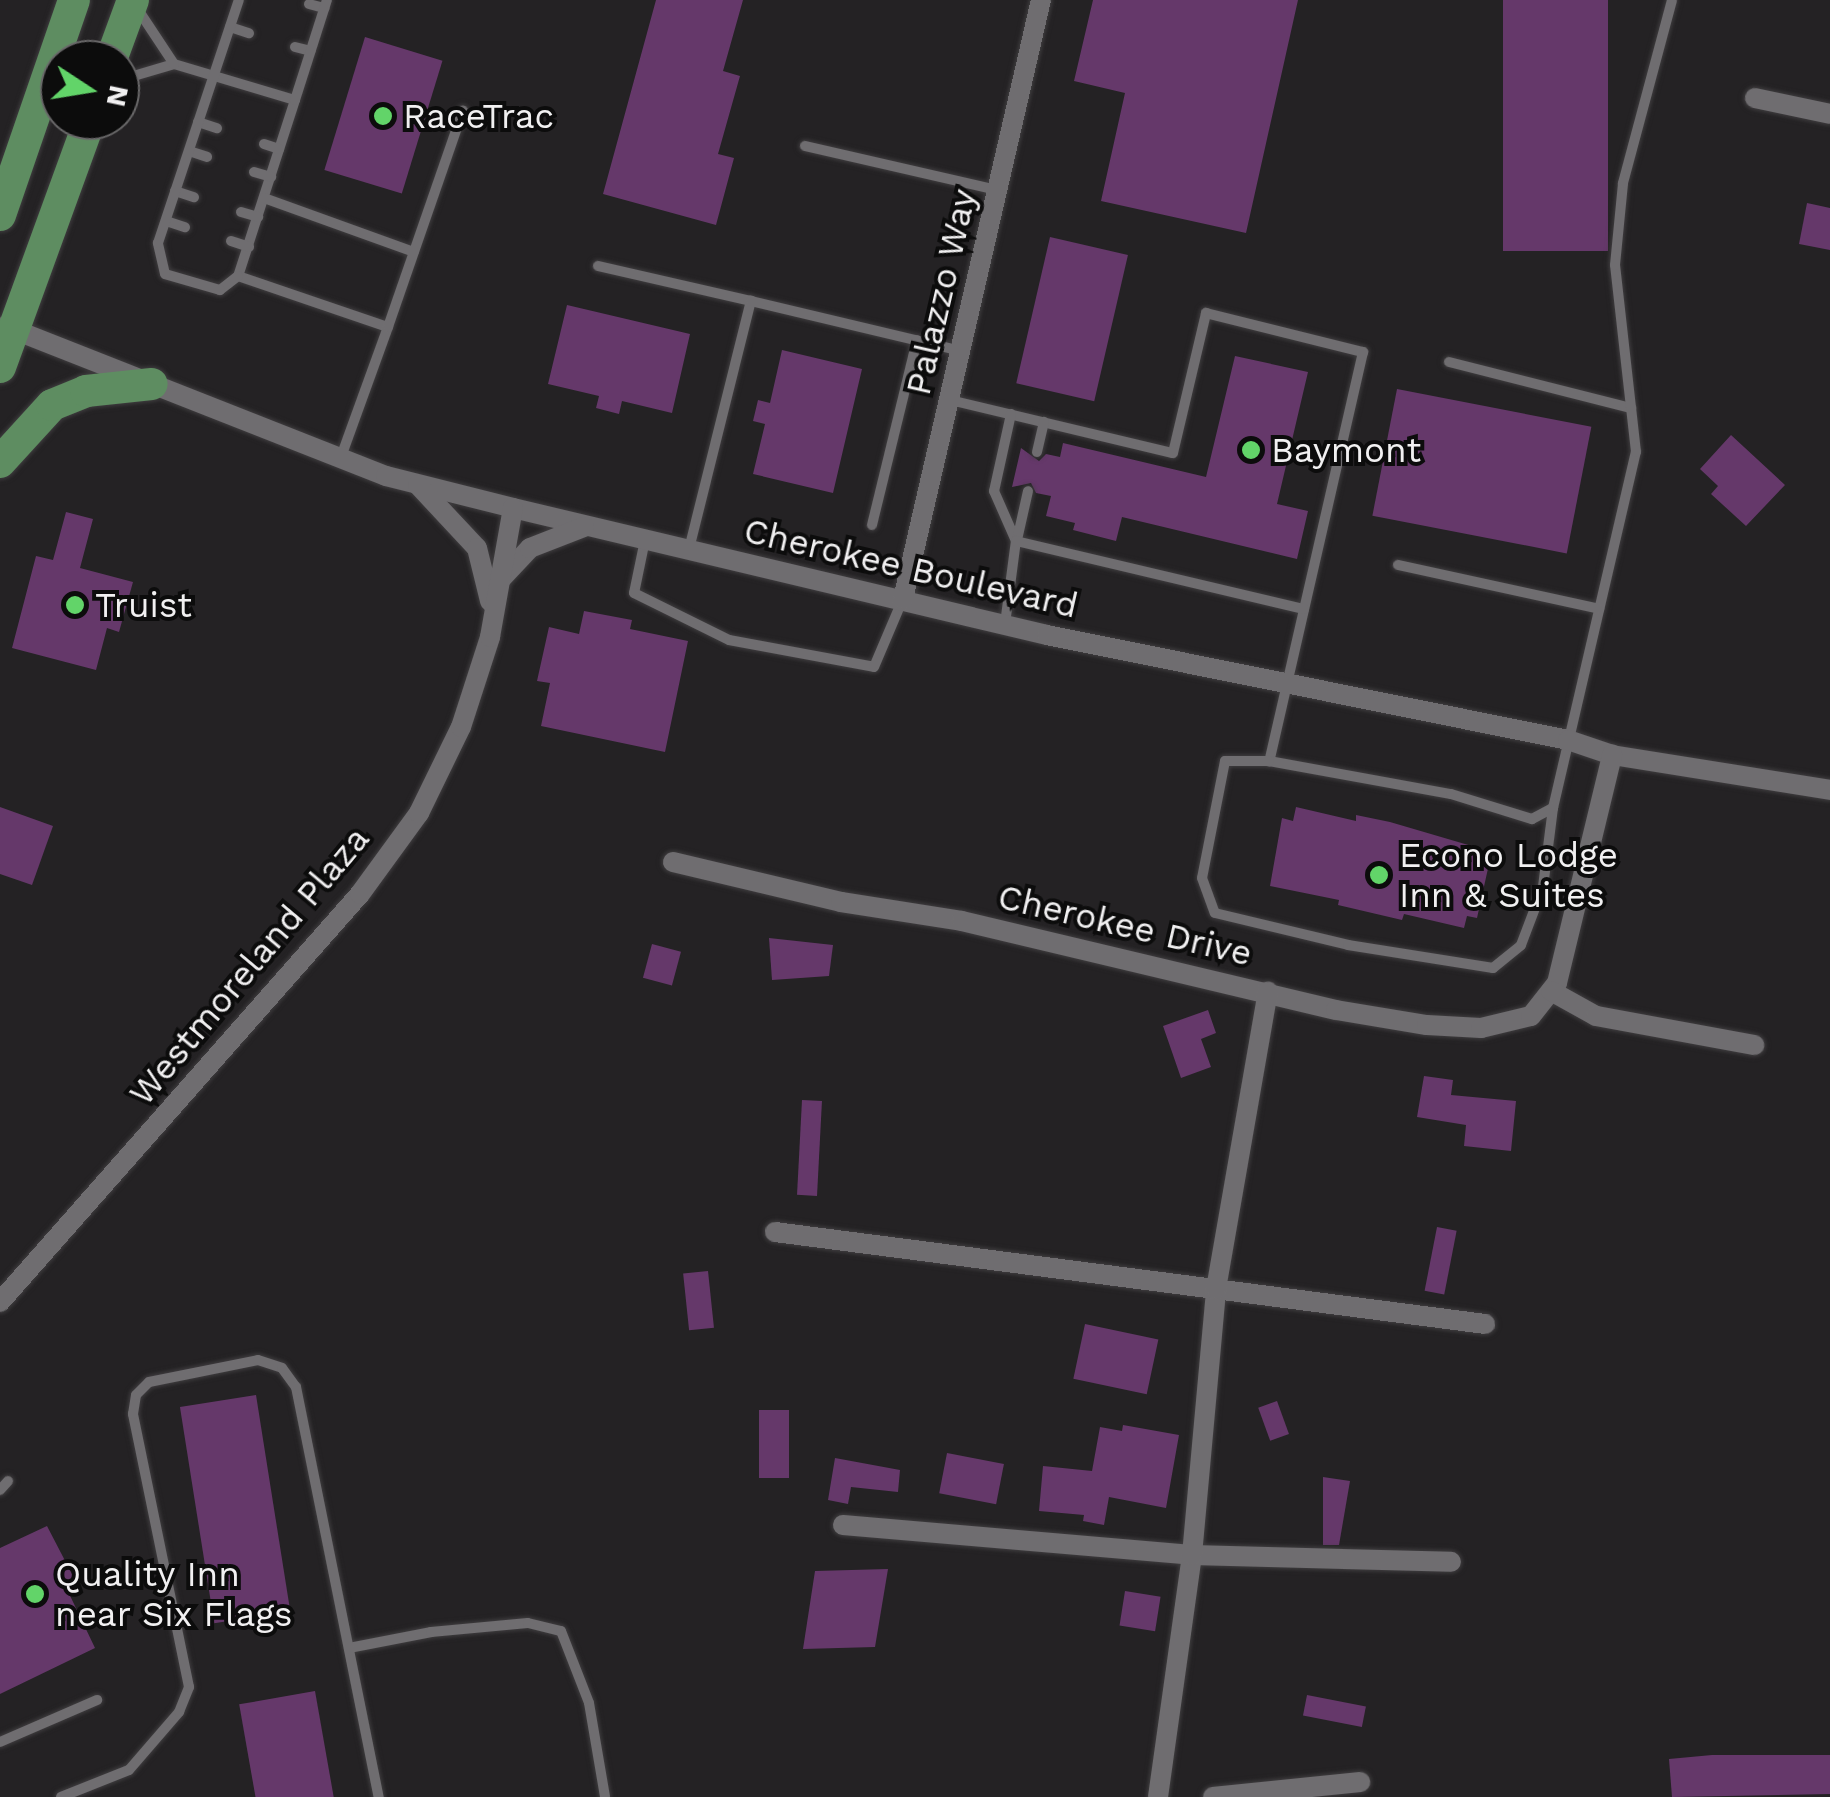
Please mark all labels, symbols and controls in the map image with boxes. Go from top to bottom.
north arrow [40,40,140,140]
text: N [100,82,136,110]
place label: RaceTrac [403,95,554,137]
marker: RaceTrac [372,105,394,127]
street label: Palazzo Way [897,185,985,399]
place label: Baymont [1271,429,1421,471]
marker: Baymont [1240,439,1262,461]
street label: Cherokee Boulevard [740,509,1082,627]
place label: Truist [95,584,192,626]
marker: Truist [64,594,86,616]
street label: Westmoreland Plaza [120,818,378,1114]
place label: Econo Lodge Inn & Suites [1399,834,1618,916]
marker: Econo Lodge Inn & Suites [1368,864,1390,886]
street label: Cherokee Drive [994,875,1256,975]
place label: Quality Inn near Six Flags [55,1553,294,1635]
marker: Quality Inn near Six Flags [24,1583,46,1605]

